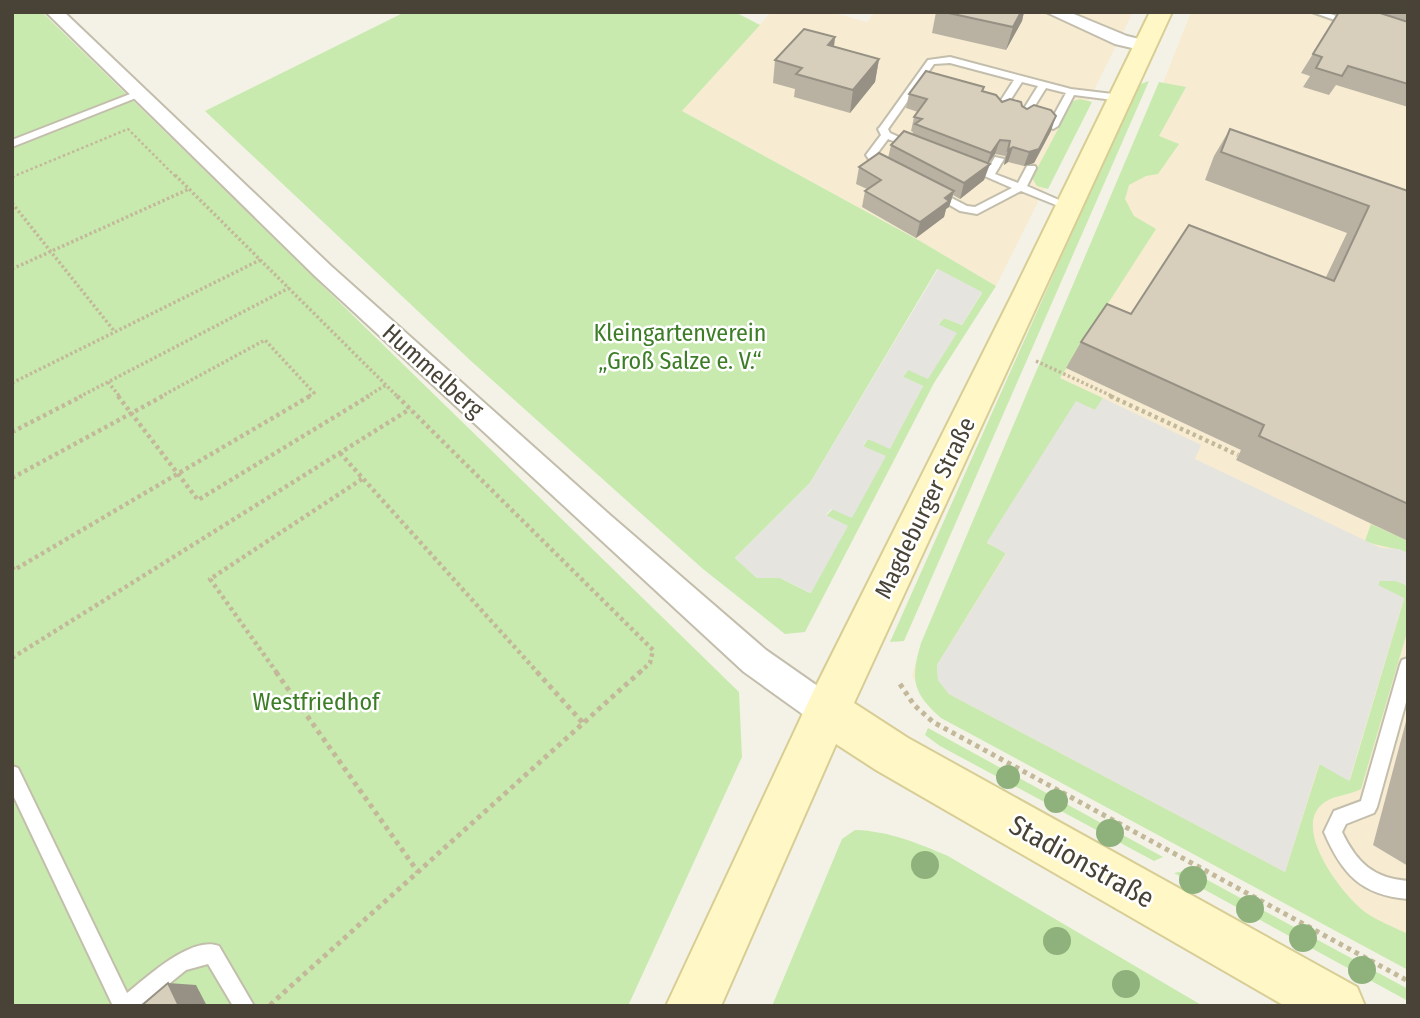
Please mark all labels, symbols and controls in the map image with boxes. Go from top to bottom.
street label: Hummelberg [377,318,490,424]
park label: Kleingartenverein „Groß Salze e. V.“ [594,319,766,375]
street label: Magdeburger Straße [869,413,981,603]
park label: Westfriedhof [253,688,381,716]
street label: Stadionstraße [1003,808,1160,915]

